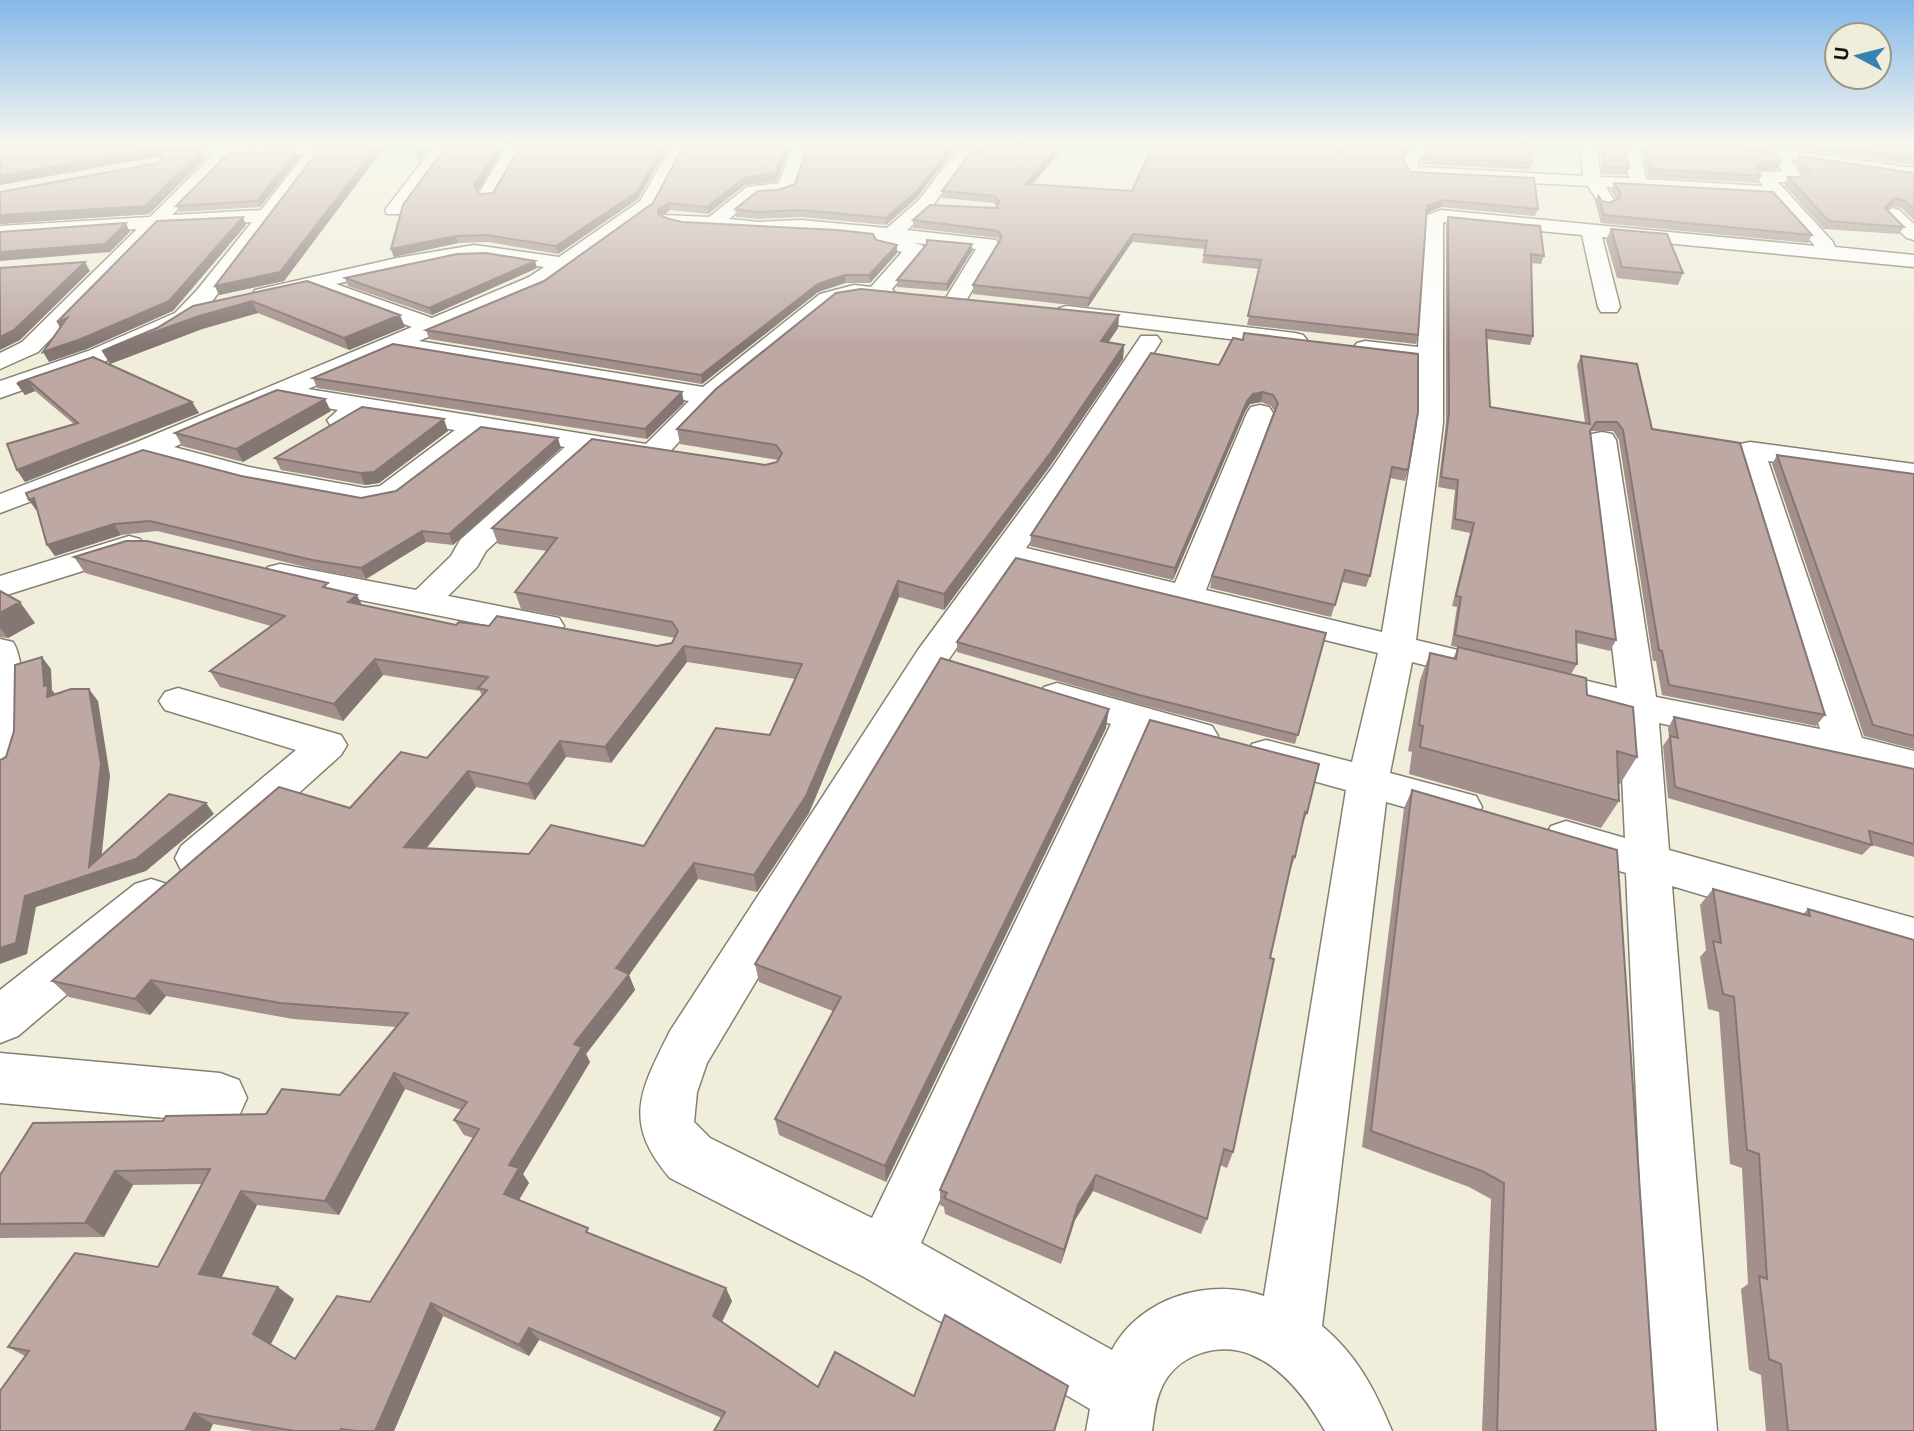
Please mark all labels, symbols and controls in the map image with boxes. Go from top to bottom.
north arrow [1823,21,1893,91]
text: U [1829,46,1853,62]

